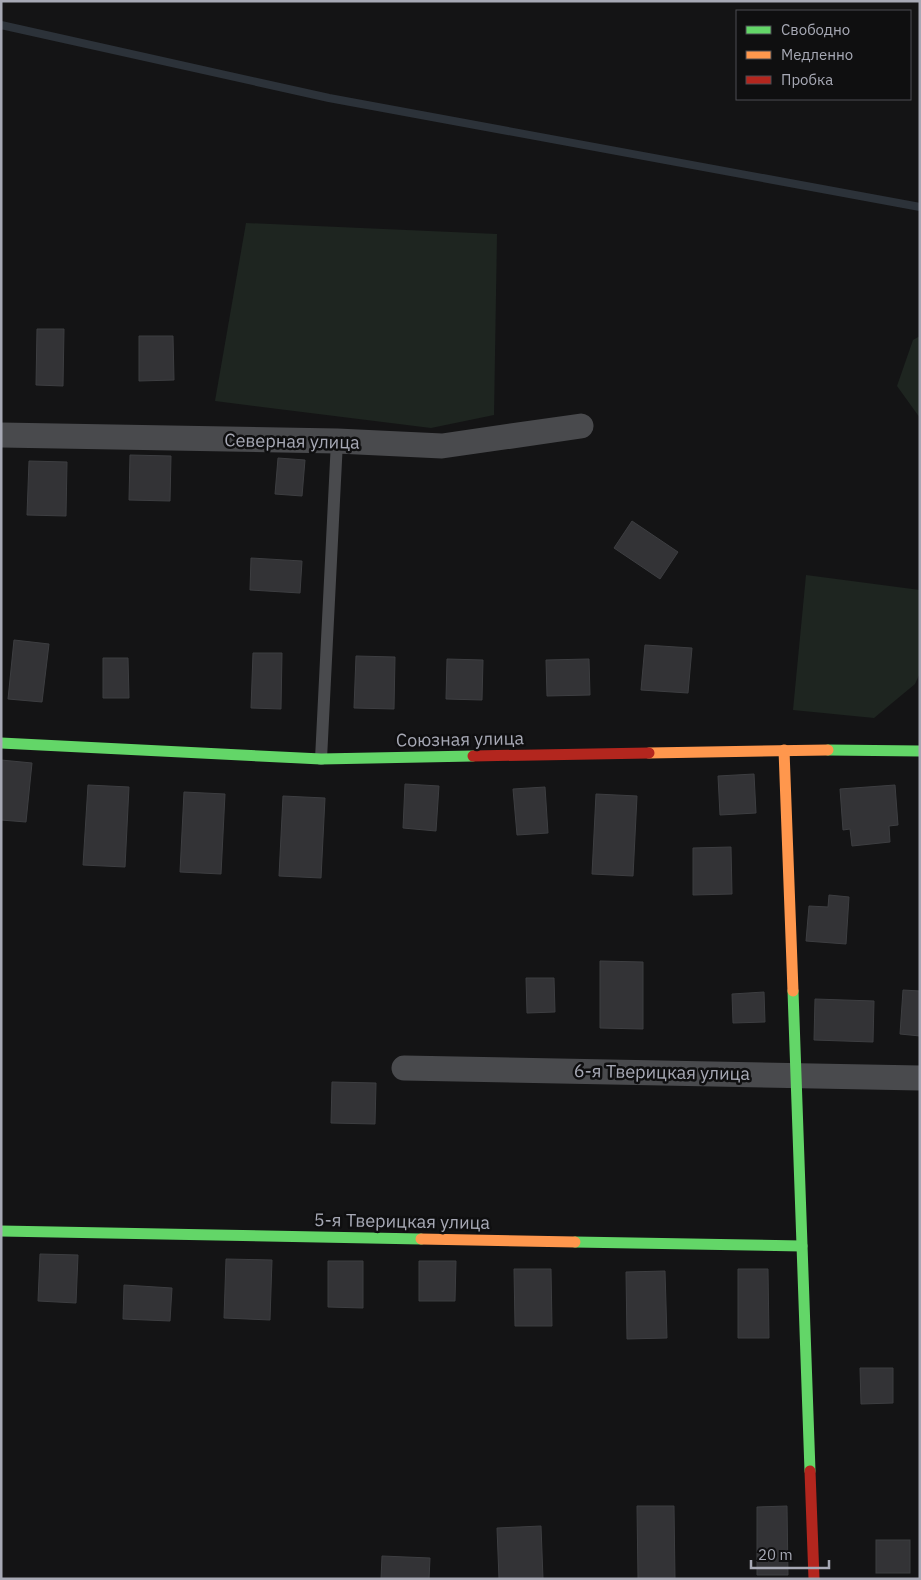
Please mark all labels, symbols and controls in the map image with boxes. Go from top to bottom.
legend [736,10,911,100]
text: Свободно [781,20,850,39]
text: Медленно [781,45,853,64]
text: Пробка [781,70,833,89]
street label: Северная улица [224,428,360,454]
street label: Союзная улица [396,726,525,752]
street label: 6-я Тверицкая улица [574,1059,751,1085]
street label: 5-я Тверицкая улица [314,1208,491,1234]
scale bar [751,1538,828,1570]
text: 20 m [758,1545,793,1564]

